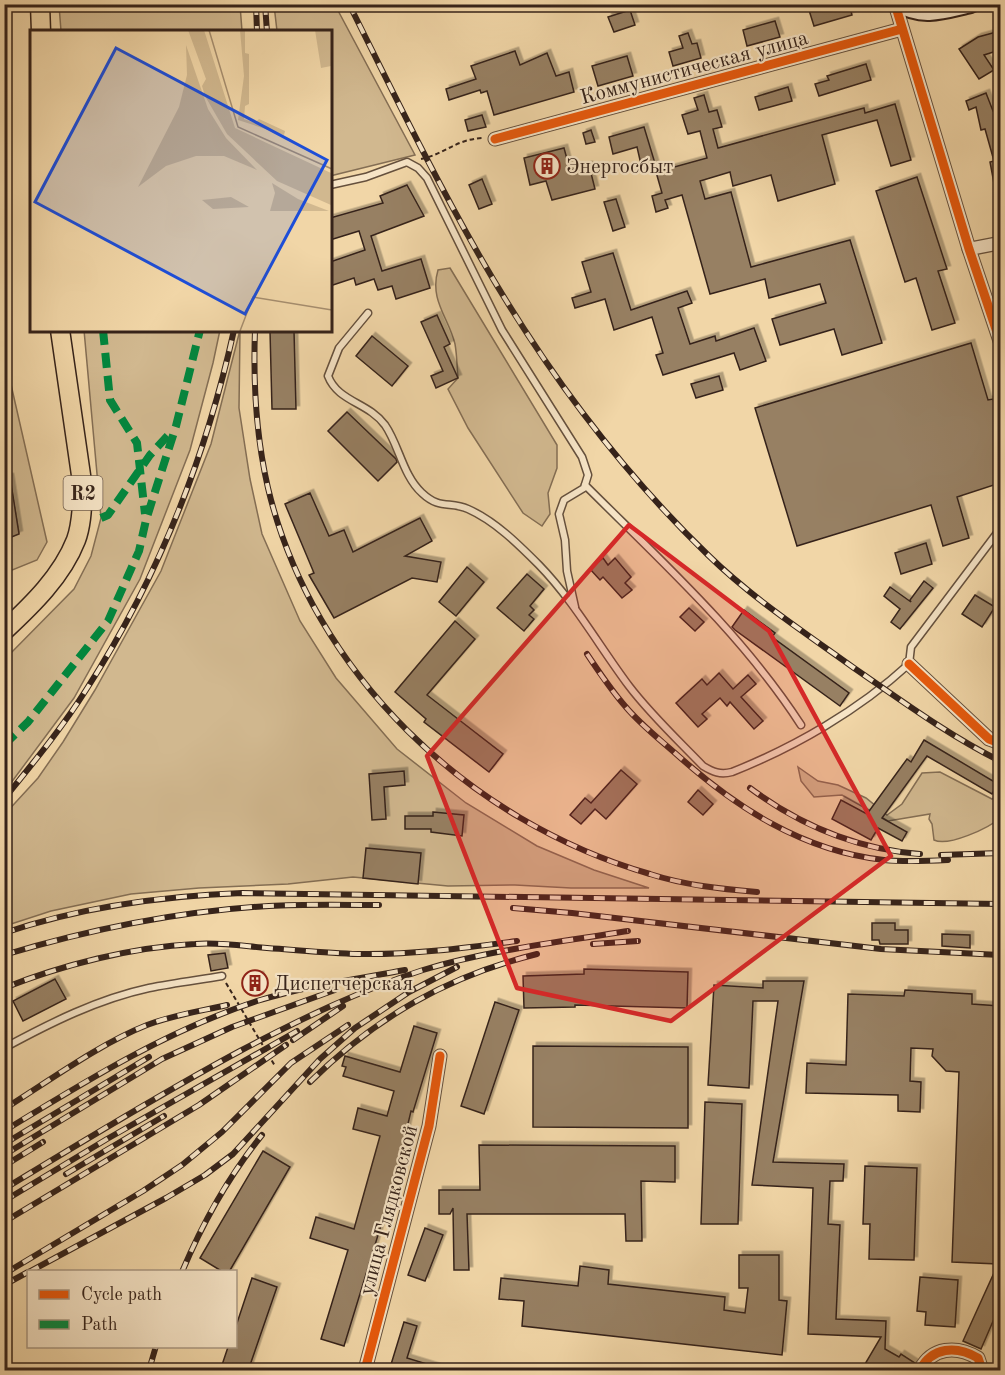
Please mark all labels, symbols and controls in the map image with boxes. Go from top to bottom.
street label: Коммунистическая улица [578,28,811,109]
inset map [30,30,332,332]
building icon: Энергосбыт [532,151,562,181]
place label: Энергосбыт [566,157,673,178]
road number: R2 [64,476,103,510]
building icon: Диспетчерская [240,968,270,998]
place label: Диспетчерская [274,974,413,995]
street label: улица Глядковской [357,1123,422,1298]
legend [27,1270,237,1348]
text: Cycle path [81,1286,162,1304]
text: Path [81,1316,118,1334]

